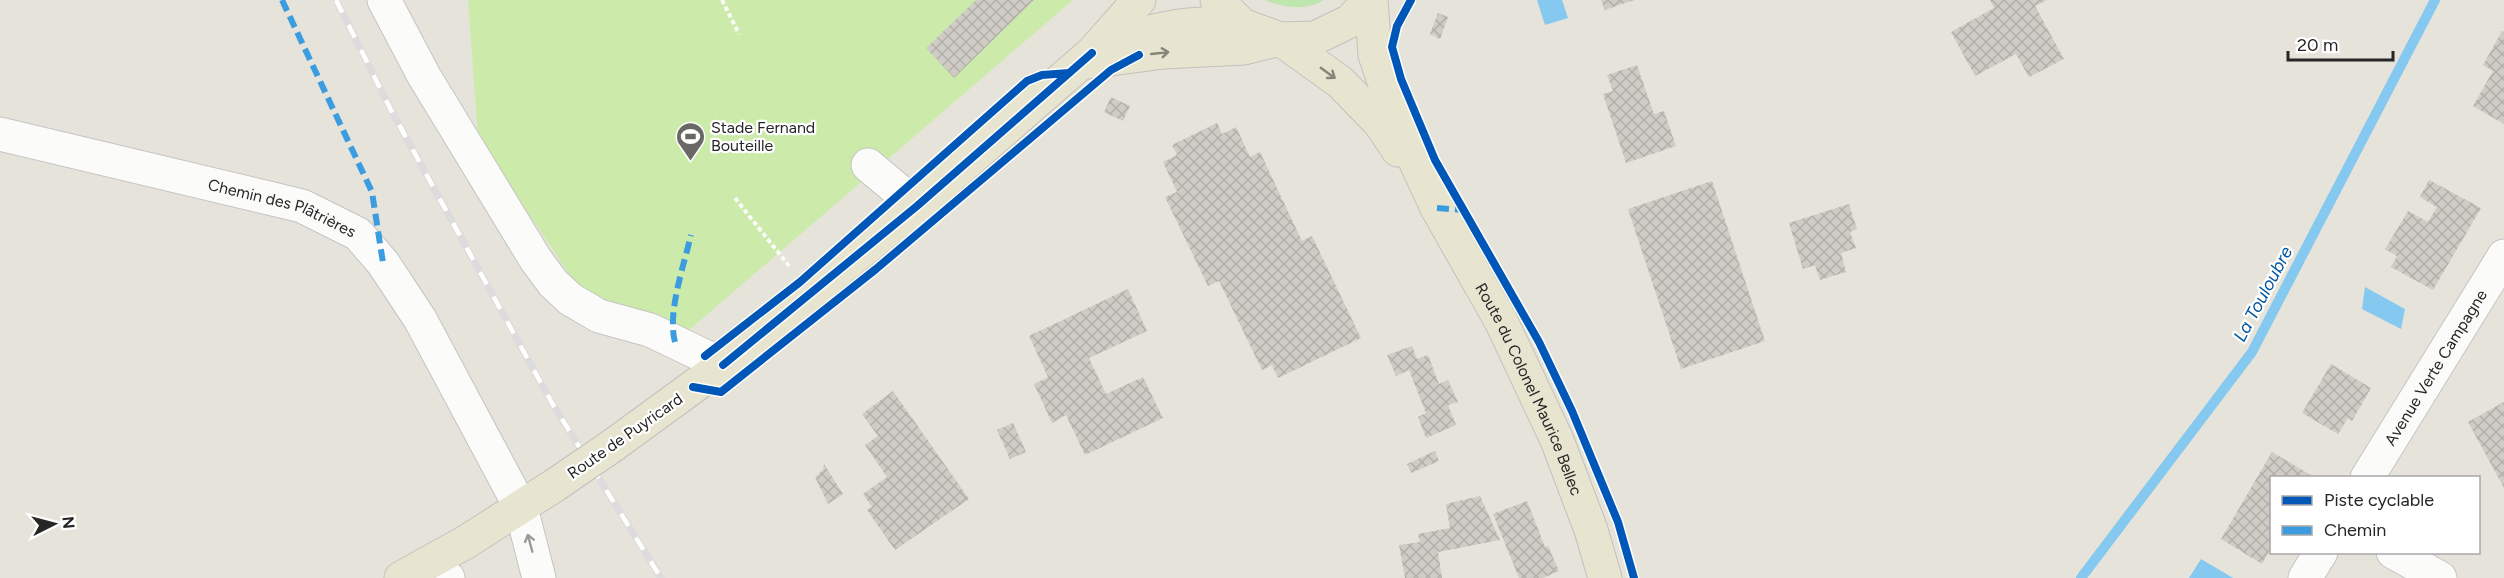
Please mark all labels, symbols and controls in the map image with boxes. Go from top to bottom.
scale bar [2288,24,2393,62]
text: 20 m [2297,34,2338,56]
one-way arrow [1149,47,1169,58]
one-way arrow [1319,67,1335,79]
place label: Stade Fernand Bouteille [711,118,815,155]
sports icon: Stade Fernand Bouteille [674,120,706,162]
street label: Chemin des Plâtrières [206,174,359,241]
water label: La Touloubre [2229,242,2297,345]
street label: Route du Colonel Maurice Bellec [1472,279,1587,498]
street label: Avenue Verte Campagne [2380,286,2491,449]
street label: Route de Puyricard [564,389,686,483]
legend [2270,476,2480,554]
text: Piste cyclable [2324,489,2434,511]
north arrow [24,494,84,554]
text: N [58,515,79,530]
text: Chemin [2324,519,2386,541]
one-way arrow [523,534,535,553]

